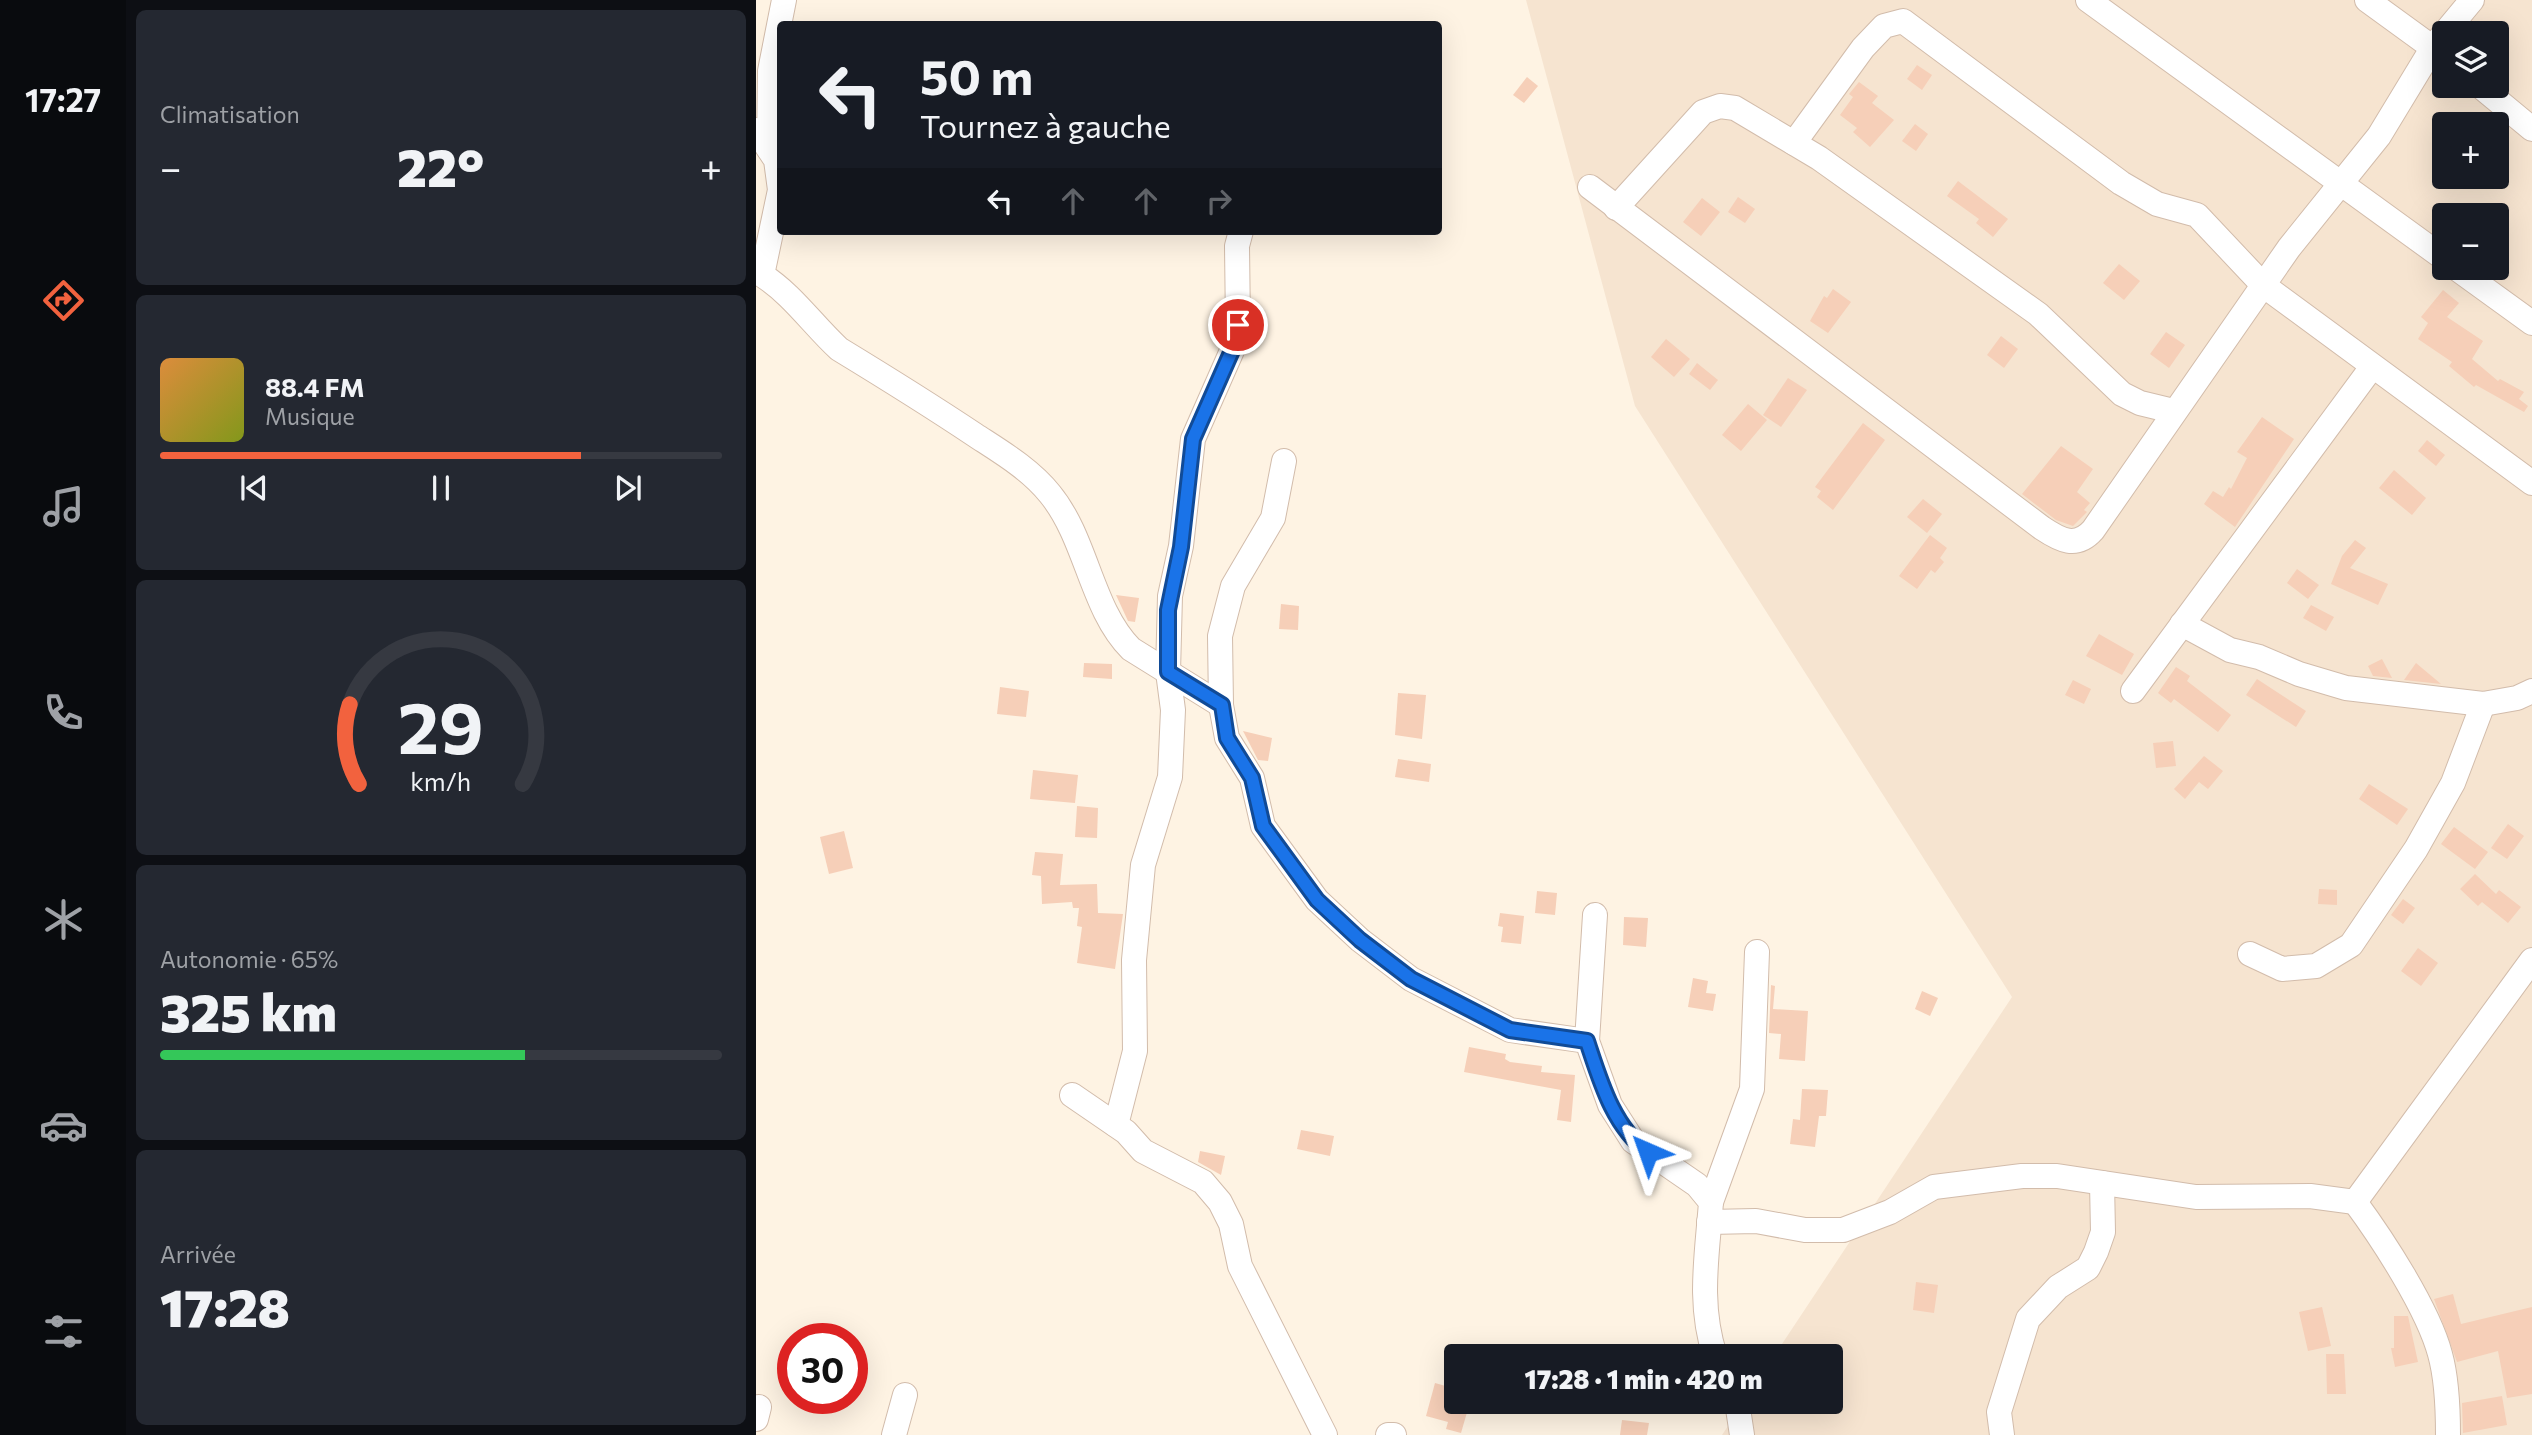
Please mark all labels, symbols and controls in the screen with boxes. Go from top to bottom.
map controls [2432,21,2509,280]
button: layers [2432,21,2509,98]
text: 50 m [920,45,1033,105]
icon: left [805,49,896,140]
text: 17:27 [25,79,101,119]
text: Climatisation [160,100,300,128]
text: Tournez à gauche [920,105,1171,145]
button: + [2432,112,2509,189]
text: 22° [397,134,484,198]
text: − [160,143,182,190]
text: + [700,143,722,190]
icon: left [981,182,1019,220]
icon: ahead [1054,182,1092,220]
icon: ahead [1127,182,1165,220]
icon: right [1200,182,1238,220]
button: − [2432,203,2509,280]
icon: directions [39,276,88,325]
pin [1208,295,1268,355]
icon: arrive [1219,306,1257,344]
text: 88.4 FM [265,371,364,402]
text: Musique [265,402,355,430]
icon: previous [235,469,273,507]
icon: pause [422,469,460,507]
icon: next [609,469,647,507]
icon: music [39,482,88,531]
text: 29 [398,680,484,769]
icon: phone [39,688,88,737]
text: km/h [411,765,471,795]
icon: climate [39,895,88,944]
text: Autonomie · 65% [160,945,338,973]
text: 325 km [160,979,337,1043]
icon: car [39,1101,88,1150]
position arrow [1611,1115,1685,1189]
text: Arrivée [160,1240,236,1268]
text: 17:28 [160,1274,290,1338]
icon: filters [39,1307,88,1356]
speed limit sign: 30 [777,1323,868,1414]
text: 17:28 · 1 min · 420 m [1525,1363,1762,1394]

